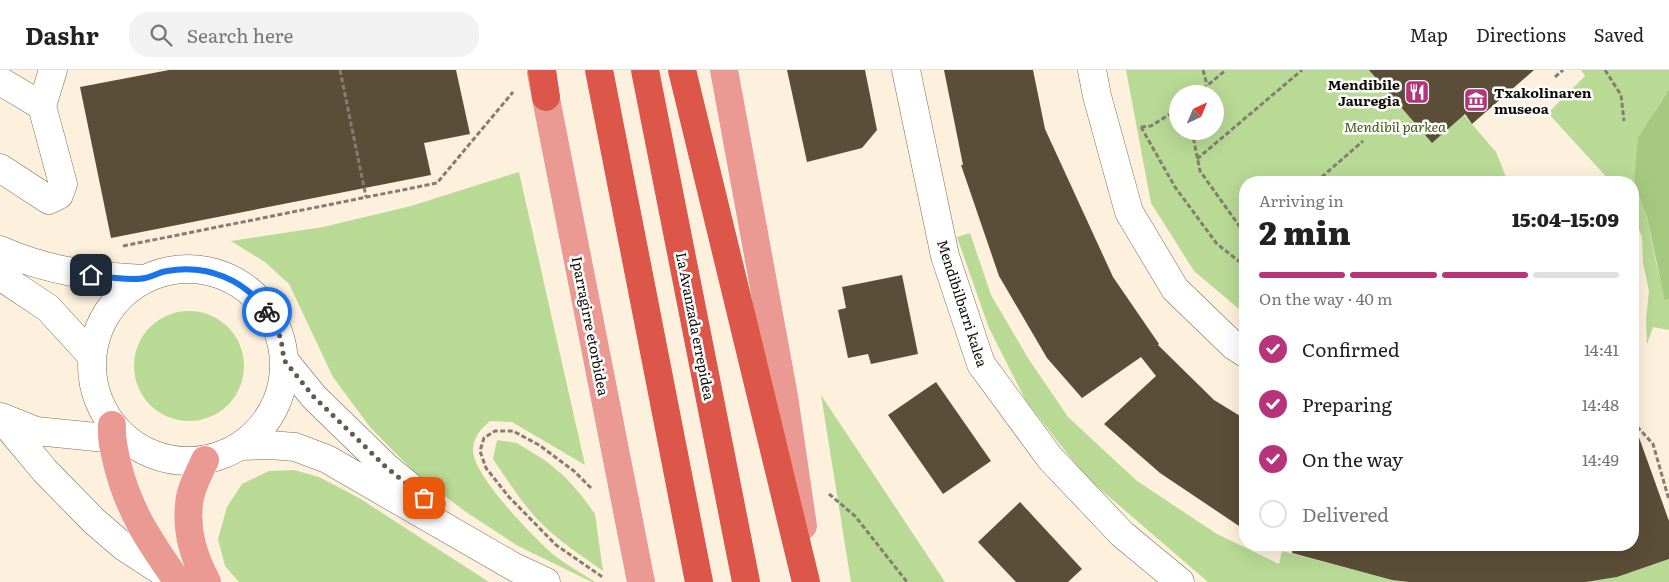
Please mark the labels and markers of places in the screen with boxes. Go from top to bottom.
place label: Mendibile Jauregia [1328,74,1401,110]
restaurant icon: Mendibile Jauregia [1404,79,1430,105]
place label: Txakolinaren museoa [1494,82,1592,118]
museum icon: Txakolinaren museoa [1463,87,1489,113]
pin [70,254,112,296]
pin [403,477,445,519]

